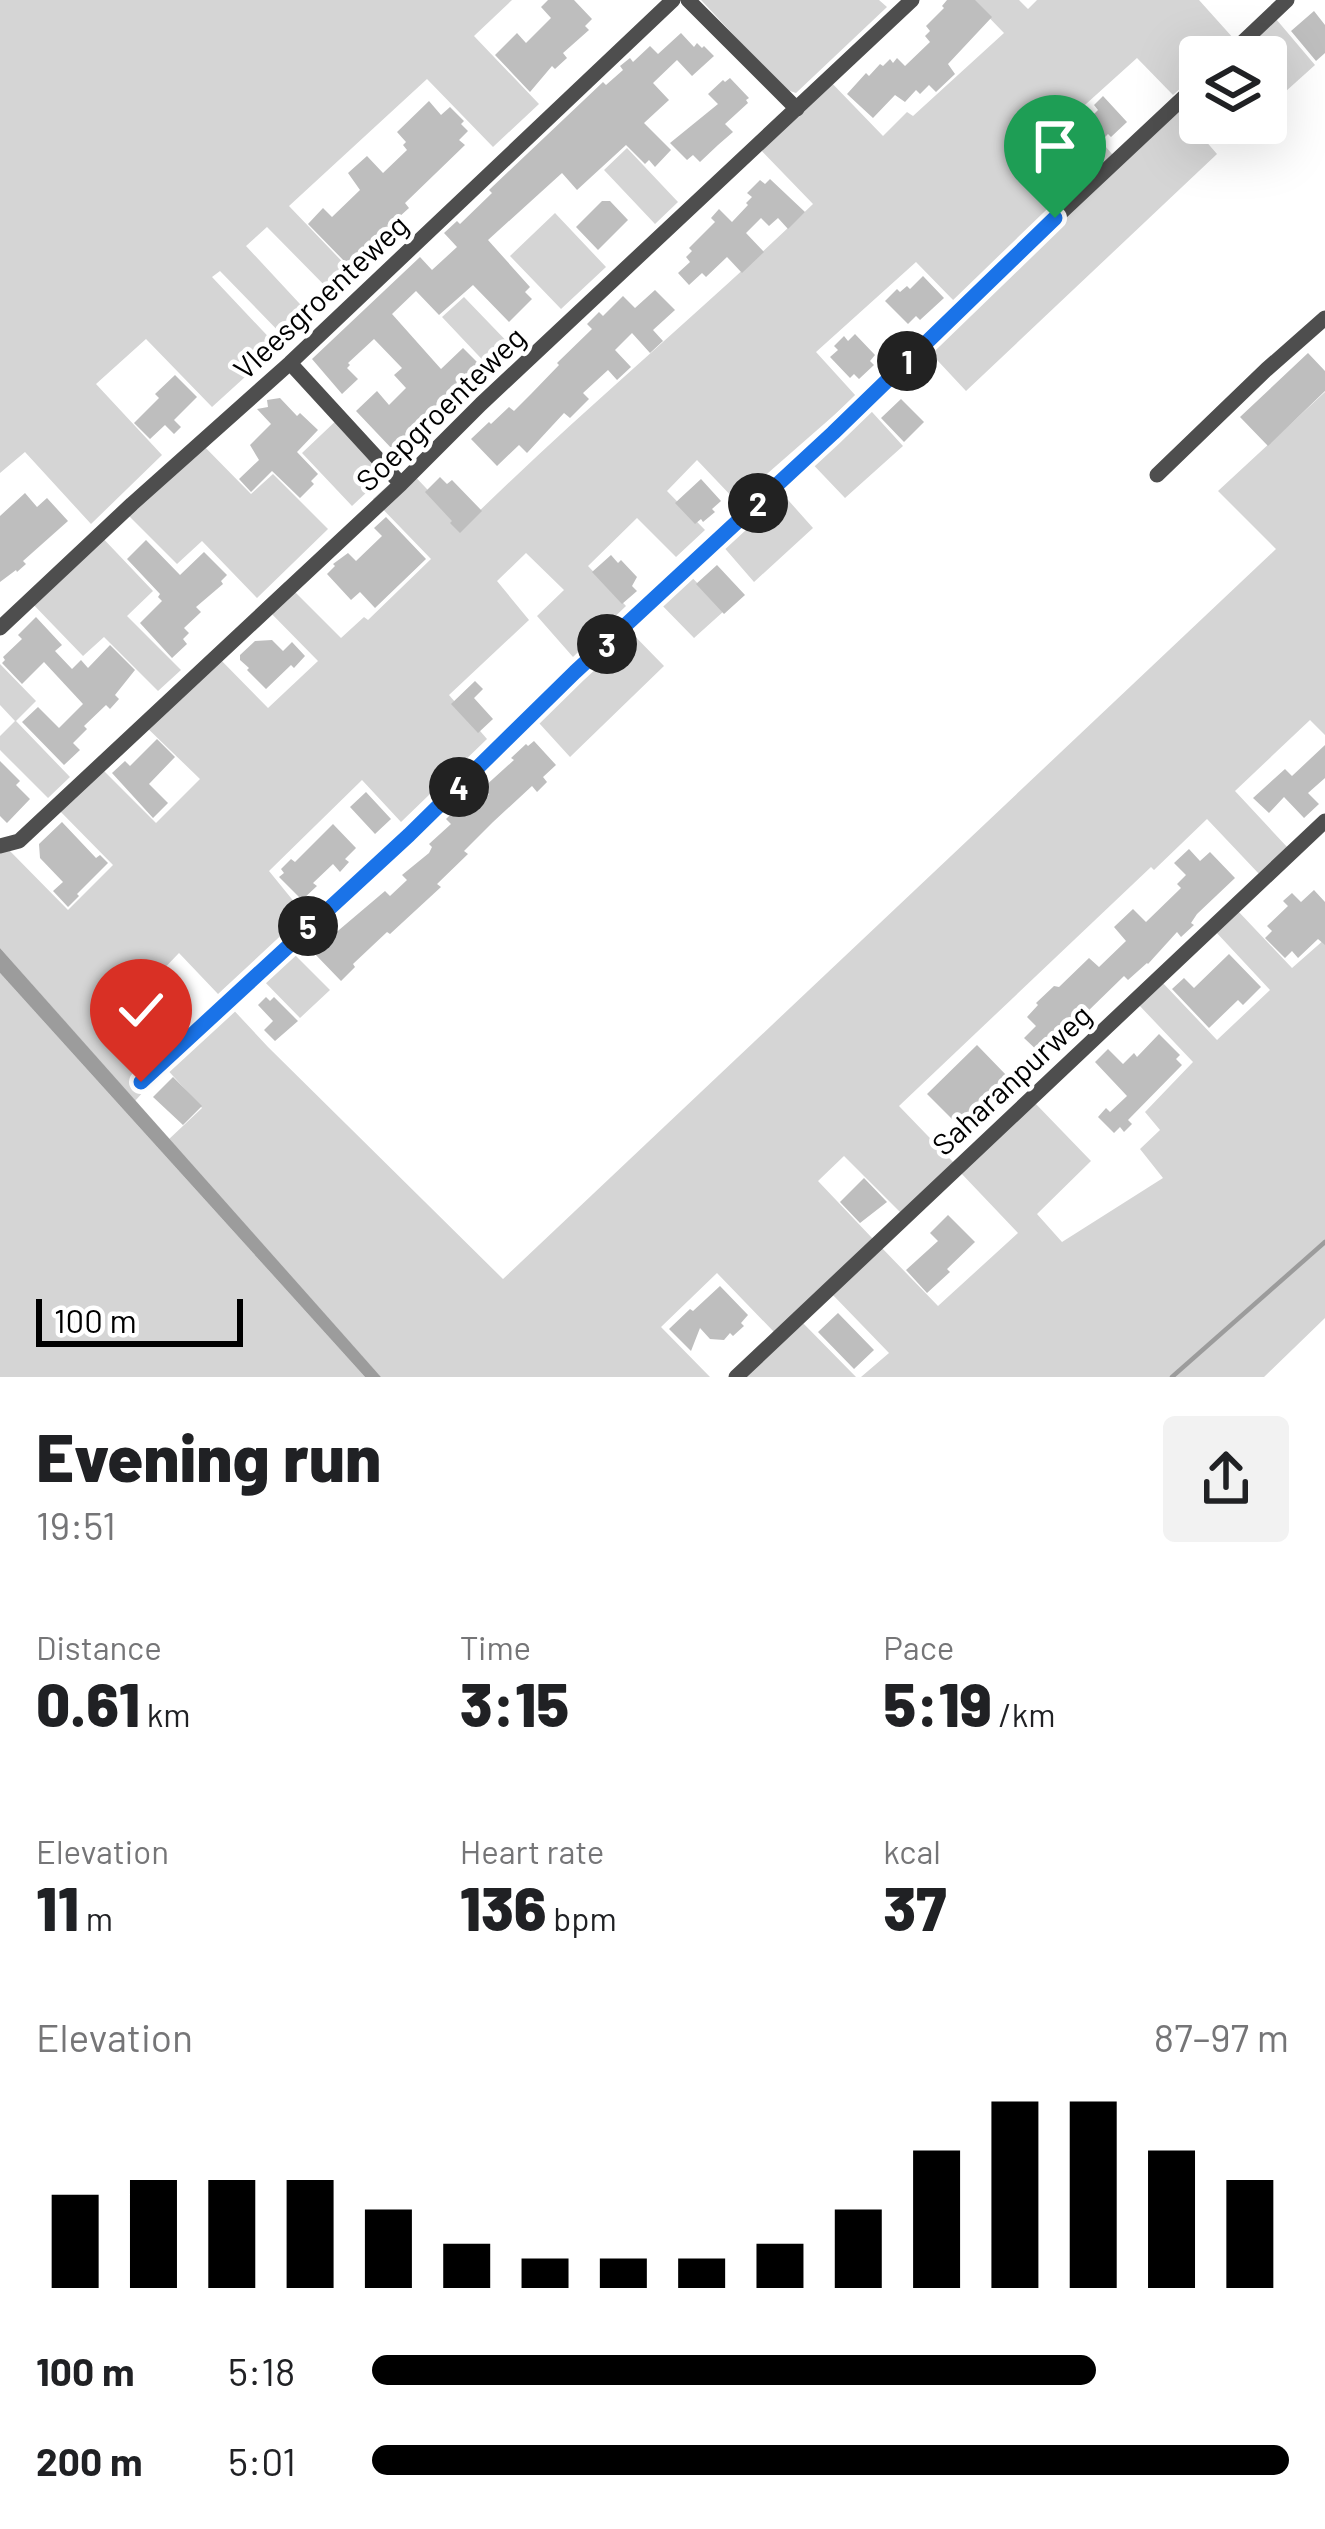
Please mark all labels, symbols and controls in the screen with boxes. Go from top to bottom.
map controls [1179,36,1287,144]
button: layers [1179,36,1287,144]
pin [1004,95,1106,218]
icon: arrive [1022,113,1088,179]
street label: Vleesgroenteweg [225,206,415,386]
street label: Soepgroenteweg [348,318,532,498]
pin: 1 [877,331,937,391]
text: 1 [901,341,913,381]
pin: 2 [728,473,788,533]
text: 2 [749,483,767,523]
pin: 3 [577,614,637,674]
text: 3 [598,624,616,664]
pin: 4 [429,757,489,817]
text: 4 [449,767,469,807]
pin: 5 [278,896,338,956]
text: 5 [299,906,317,946]
pin [90,959,192,1082]
icon: check [108,977,174,1043]
street label: Saharanpurweg [924,996,1098,1162]
scale bar [36,1293,243,1346]
text: 100 m [54,1300,137,1340]
text: Evening run [36,1416,381,1495]
button: share [1163,1416,1289,1542]
text: 19:51 [36,1501,116,1548]
text: Distance [36,1627,162,1667]
text: Time [460,1627,531,1667]
text: Pace [883,1627,954,1667]
text: 0.61 [36,1667,140,1739]
text: 3:15 [460,1667,569,1739]
text: 5:19 [883,1667,992,1739]
text: km [140,1694,191,1734]
text: /km [992,1694,1056,1734]
text: Elevation [36,1831,169,1871]
text: Heart rate [460,1831,604,1871]
text: kcal [883,1831,941,1871]
text: 11 [36,1871,79,1943]
text: 136 [460,1871,547,1943]
text: 37 [883,1871,946,1943]
text: m [79,1898,113,1938]
text: bpm [547,1898,617,1938]
text: Elevation [36,2013,193,2060]
text: 87–97 m [1154,2013,1289,2060]
text: 100 m [36,2347,135,2394]
text: 5:18 [228,2347,295,2394]
text: 200 m [36,2437,143,2484]
text: 5:01 [228,2437,296,2484]

